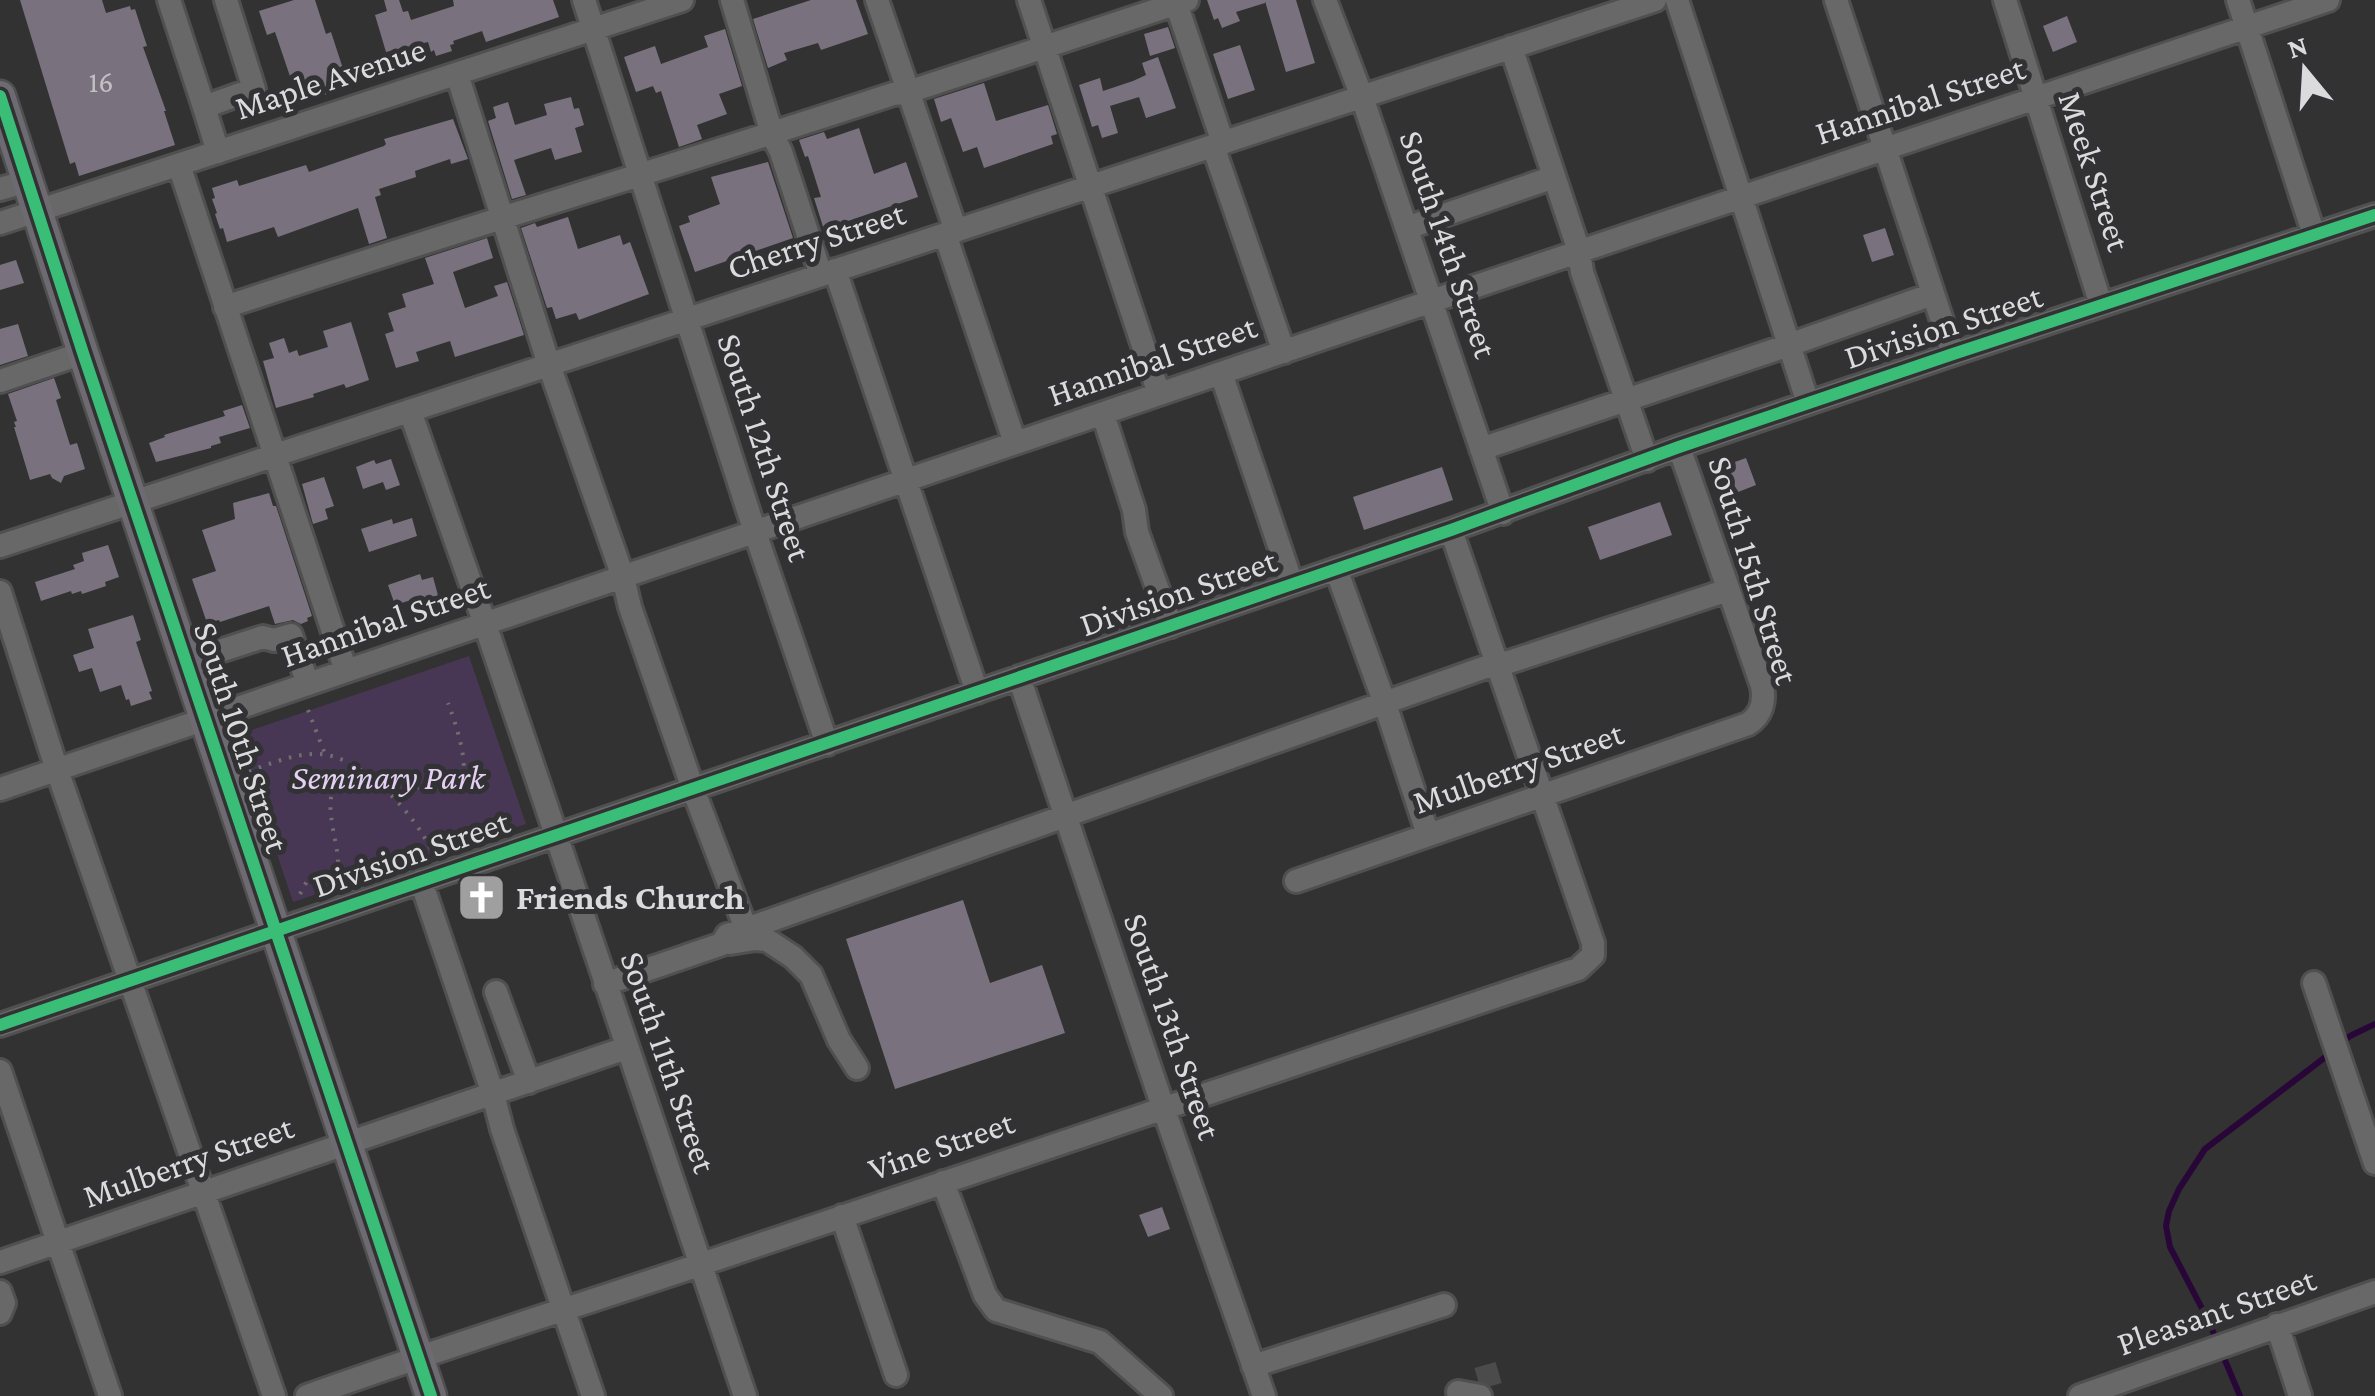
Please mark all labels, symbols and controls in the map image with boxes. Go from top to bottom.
north arrow [2255,20,2355,120]
street label: Maple Avenue [230,29,430,128]
text: N [2284,29,2311,64]
street label: Hannibal Street [1811,48,2030,153]
house number: 16 [88,65,114,98]
street label: Meek Street [2050,87,2139,256]
street label: South 14th Street [1391,125,1506,363]
street label: Cherry Street [722,193,910,288]
street label: Division Street [1839,276,2047,377]
street label: Hannibal Street [1043,306,1262,414]
street label: South 12th Street [709,329,820,566]
street label: South 15th Street [1700,452,1807,689]
street label: Division Street [1075,540,1282,644]
street label: Hannibal Street [276,567,495,675]
street label: South 10th Street [186,617,297,858]
street label: Mulberry Street [1408,713,1629,822]
park label: Seminary Park [291,758,487,797]
street label: Division Street [308,801,515,905]
church icon: Friends Church [455,871,507,923]
place label: Friends Church [516,878,745,917]
street label: South 13th Street [1116,908,1230,1145]
street label: South 11th Street [612,946,725,1178]
street label: Vine Street [863,1102,1019,1189]
street label: Mulberry Street [78,1107,299,1216]
street label: Pleasant Street [2112,1259,2321,1364]

